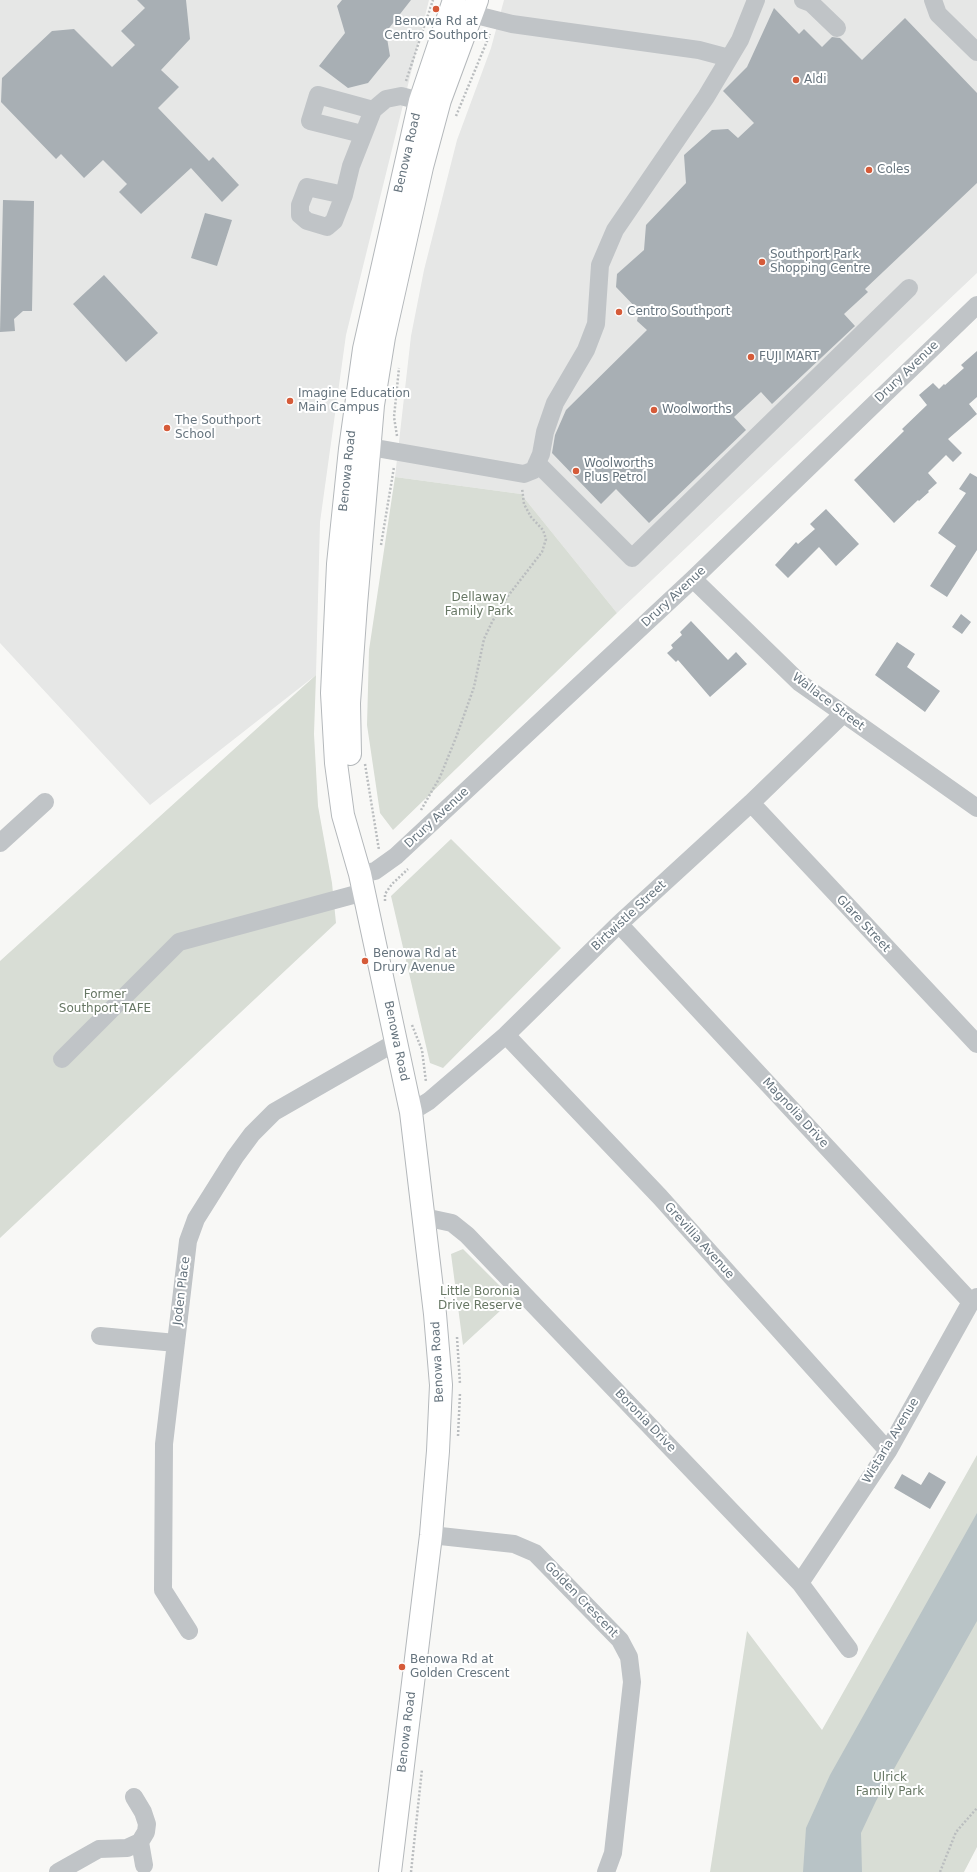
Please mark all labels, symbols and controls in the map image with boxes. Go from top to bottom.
marker: Benowa Rd at Centro Southport [431,4,441,14]
place label: Benowa Rd at Centro Southport [384,15,488,43]
place label: Aldi [804,73,826,87]
marker: Aldi [791,75,801,85]
street label: Benowa Road [392,112,424,194]
place label: Coles [877,163,910,177]
marker: Coles [864,165,874,175]
place label: Southport Park Shopping Centre [770,248,870,276]
marker: Southport Park Shopping Centre [757,257,767,267]
place label: Centro Southport [627,305,730,319]
marker: Centro Southport [614,307,624,317]
street label: Drury Avenue [872,338,942,406]
place label: FUJI MART [759,350,819,364]
marker: FUJI MART [746,352,756,362]
place label: Imagine Education Main Campus [298,387,410,415]
marker: Imagine Education Main Campus [285,396,295,406]
place label: Woolworths [662,403,732,417]
marker: Woolworths [649,405,659,415]
place label: The Southport School [175,414,261,442]
marker: The Southport School [162,423,172,433]
street label: Benowa Road [337,430,359,512]
place label: Woolworths Plus Petrol [584,457,654,485]
marker: Woolworths Plus Petrol [571,466,581,476]
street label: Drury Avenue [639,564,709,630]
park label: Dellaway Family Park [445,591,513,619]
street label: Wallace Street [789,670,867,734]
street label: Drury Avenue [402,785,472,851]
street label: Birtwistle Street [589,878,669,954]
street label: Glare Street [833,893,893,955]
place label: Benowa Rd at Drury Avenue [373,947,456,975]
marker: Benowa Rd at Drury Avenue [360,956,370,966]
park label: Former Southport TAFE [59,988,151,1016]
street label: Benowa Road [380,1000,412,1082]
street label: Magnolia Drive [759,1075,831,1151]
street label: Grevillia Avenue [661,1200,737,1282]
street label: Joden Place [171,1256,193,1326]
park label: Little Boronia Drive Reserve [438,1285,522,1313]
street label: Benowa Road [429,1321,447,1403]
street label: Boronia Drive [611,1387,679,1455]
street label: Wistaria Avenue [860,1396,922,1486]
street label: Golden Crescent [541,1559,621,1641]
place label: Benowa Rd at Golden Crescent [410,1653,509,1681]
marker: Benowa Rd at Golden Crescent [397,1662,407,1672]
street label: Benowa Road [395,1691,419,1773]
park label: Ulrick Family Park [856,1771,924,1799]

